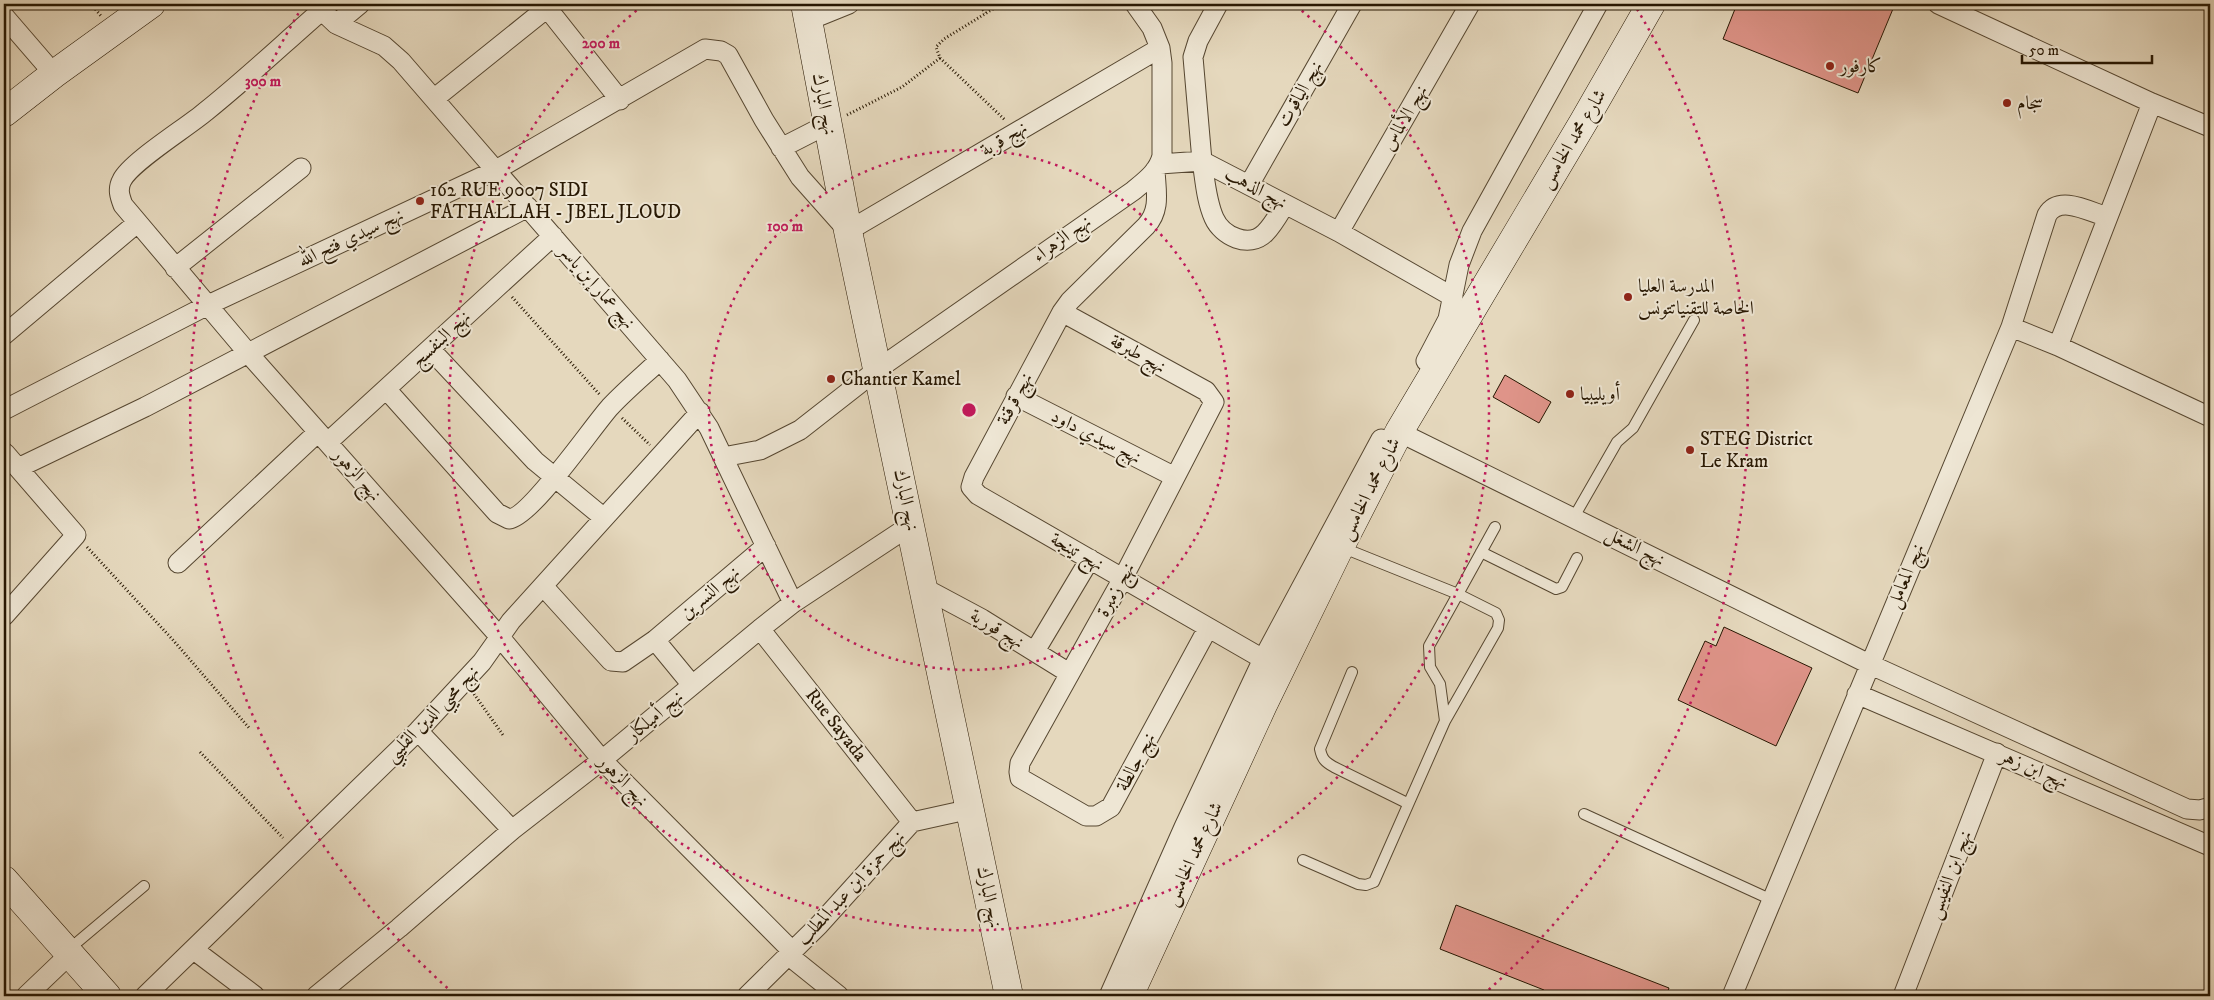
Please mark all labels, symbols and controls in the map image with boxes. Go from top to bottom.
scale bar [2022,32,2152,64]
text: 200 m [582,34,621,53]
text: 50 m [2029,41,2059,60]
place label: كارفور [1838,55,1882,78]
street label: نهج الياقوت [1272,57,1332,134]
marker: كارفور [1824,60,1836,72]
street label: نهج البارك [802,71,841,138]
text: 300 m [245,72,282,91]
street label: نهج الألماس [1374,79,1437,158]
street label: شارع محمد الخامس [1534,85,1614,195]
place label: سجام [2017,92,2043,119]
marker: سجام [2001,97,2013,109]
street label: نهج قربة [976,116,1034,166]
street label: نهج الذهب [1218,162,1291,219]
place label: 162 RUE 9007 SIDI FATHALLAH - JBEL JLOUD [430,179,681,224]
marker: 162 RUE 9007 SIDI FATHALLAH - JBEL JLOUD [414,195,426,207]
street label: نهج سيدي فتح الله [293,200,410,277]
street label: نهج الزهراء [1028,210,1099,272]
text: 100 m [767,217,804,236]
street label: نهج عمار إبن ياسر [549,238,640,337]
place label: المدرسة العليا الخاصة للتقنياتتونس [1638,275,1754,321]
marker: المدرسة العليا الخاصة للتقنياتتونس [1622,291,1634,303]
street label: نهج البنفسج [406,306,479,376]
street label: نهج طبرقة [1104,329,1170,383]
place label: Chantier Kamel [841,368,961,391]
street label: نهج قرقنة [992,369,1043,431]
marker: Chantier Kamel [825,373,837,385]
place label: أويليبيا [1580,381,1621,406]
marker: أويليبيا [1564,388,1576,400]
centre of rings [960,401,978,419]
street label: نهج سيدي داود [1045,404,1145,474]
place label: STEG District Le Kram [1700,428,1813,473]
street label: شارع محمد الخامس [1334,434,1408,546]
street label: نهج الزهور [323,442,386,510]
marker: STEG District Le Kram [1684,444,1696,456]
street label: نهج البارك [883,467,924,534]
street label: نهج الشغل [1599,522,1669,576]
street label: نهج تينجة [1044,528,1108,581]
street label: نهج المعامل [1882,540,1934,614]
street label: نهج زمبرة [1092,559,1145,624]
street label: نهج النسرين [675,561,748,628]
street label: نهج قورية [963,604,1028,658]
street label: نهج محيي الدين القليبي [380,661,488,772]
street label: نهج أميلكار [619,684,692,752]
street label: Rue Sayada [800,684,872,766]
street label: نهج جالطة [1111,729,1165,798]
street label: نهج ابن زهر [1993,743,2071,799]
street label: نهج الزهور [588,749,653,815]
street label: شارع محمد الخامس [1160,798,1231,911]
street label: نهج حمزة ابن عبد المطلب [792,826,914,954]
street label: نهج ابن النفيس [1923,827,1982,924]
street label: نهج البارك [966,864,1007,931]

